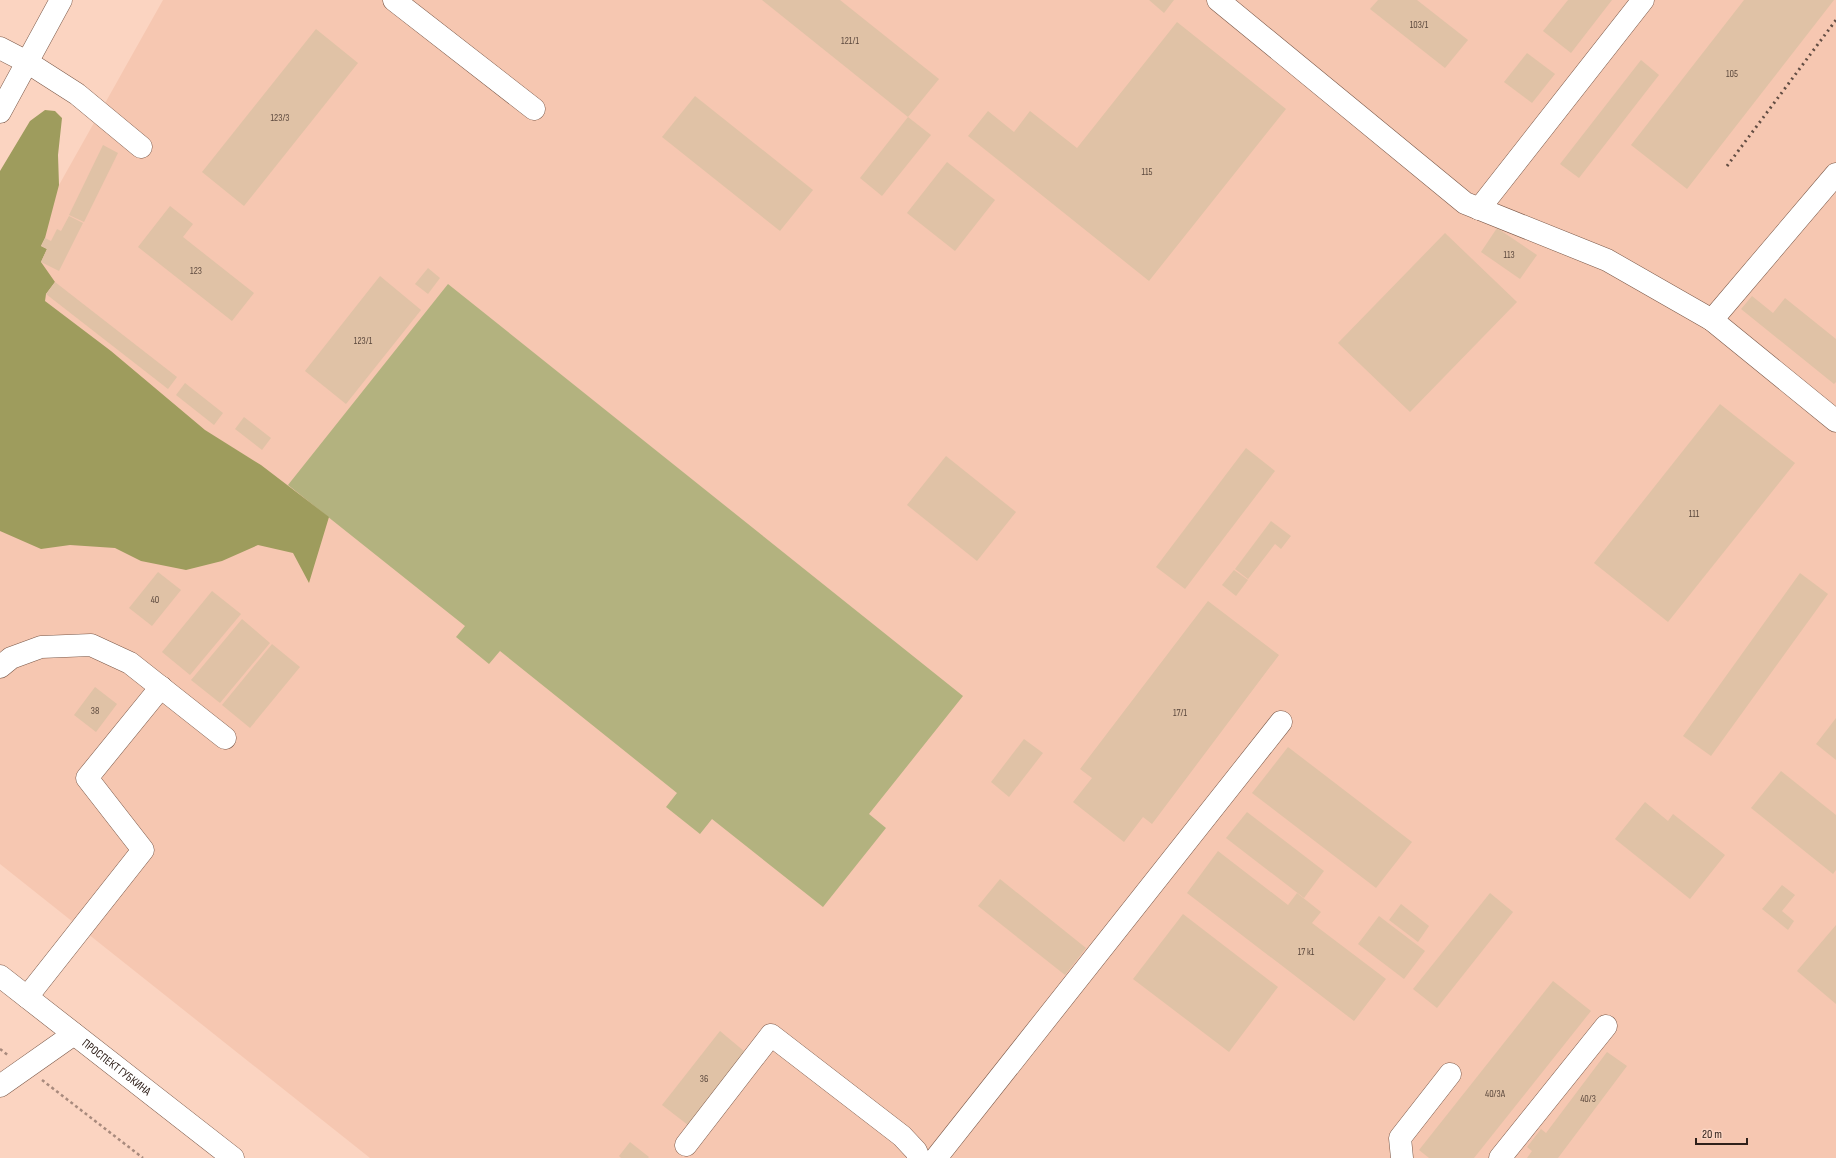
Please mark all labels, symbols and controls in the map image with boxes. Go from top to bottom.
house number: 103/1 [1410,19,1429,31]
house number: 121/1 [841,35,859,47]
house number: 105 [1726,68,1738,80]
house number: 123/3 [270,112,290,124]
house number: 115 [1141,166,1153,178]
house number: 113 [1503,249,1515,261]
house number: 123 [190,265,202,277]
house number: 123/1 [354,335,373,347]
house number: 111 [1689,508,1700,520]
house number: 40 [151,594,159,606]
house number: 38 [91,705,99,717]
house number: 17/1 [1173,707,1187,719]
house number: 17 к1 [1298,946,1315,958]
street label: ПРОСПЕКТ ГУБКИНА [79,1036,155,1100]
house number: 36 [700,1073,708,1085]
house number: 40/3А [1485,1088,1506,1100]
house number: 40/3 [1580,1093,1596,1105]
scale bar [1696,1120,1747,1146]
text: 20 m [1702,1127,1722,1142]

